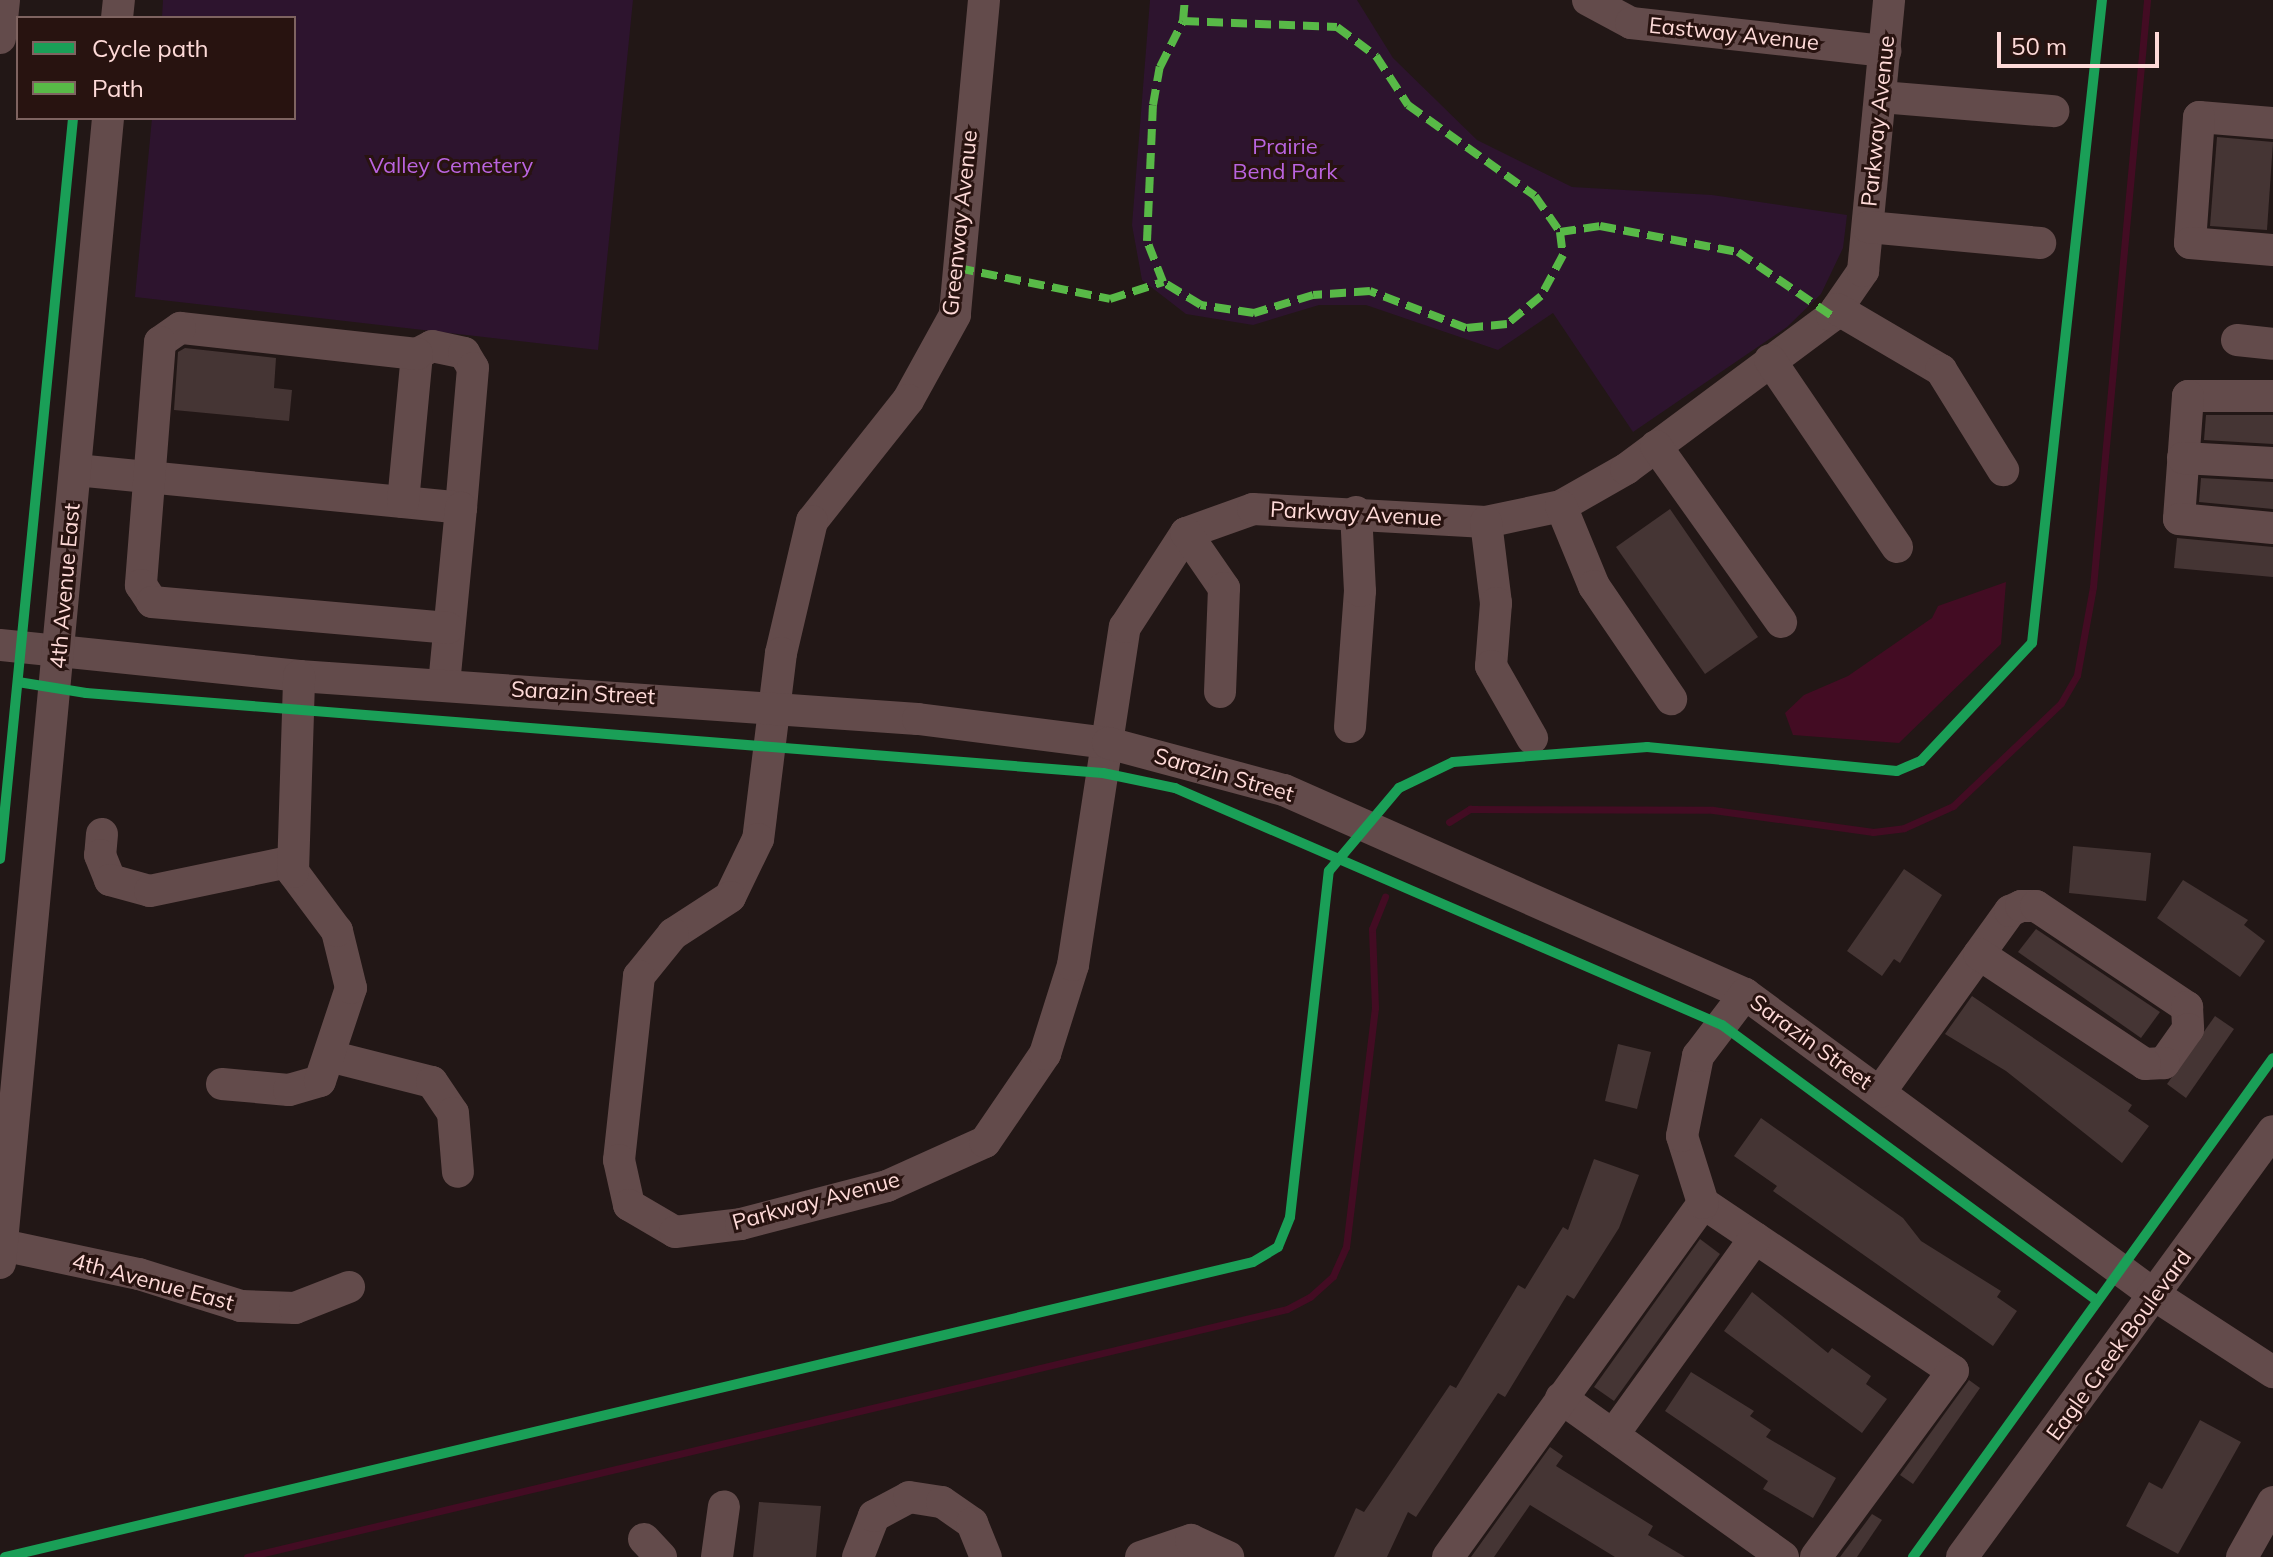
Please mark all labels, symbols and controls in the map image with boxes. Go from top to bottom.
street label: Eastway Avenue [1648,12,1820,56]
legend [16,16,296,120]
scale bar [2001,16,2163,66]
text: 50 m [2011,31,2067,61]
text: Cycle path [92,33,209,63]
street label: Parkway Avenue [1856,34,1900,208]
text: Path [92,73,144,103]
street label: Greenway Avenue [937,129,983,317]
park label: Prairie Bend Park [1232,133,1338,184]
park label: Valley Cemetery [369,153,533,179]
street label: Parkway Avenue [1269,496,1443,532]
street label: 4th Avenue East [45,502,85,670]
street label: Sarazin Street [510,676,656,710]
street label: Sarazin Street [1151,742,1297,808]
street label: Sarazin Street [1745,989,1877,1095]
street label: Parkway Avenue [730,1166,902,1236]
street label: Eagle Creek Boulevard [2041,1245,2197,1445]
street label: 4th Avenue East [69,1248,237,1316]

